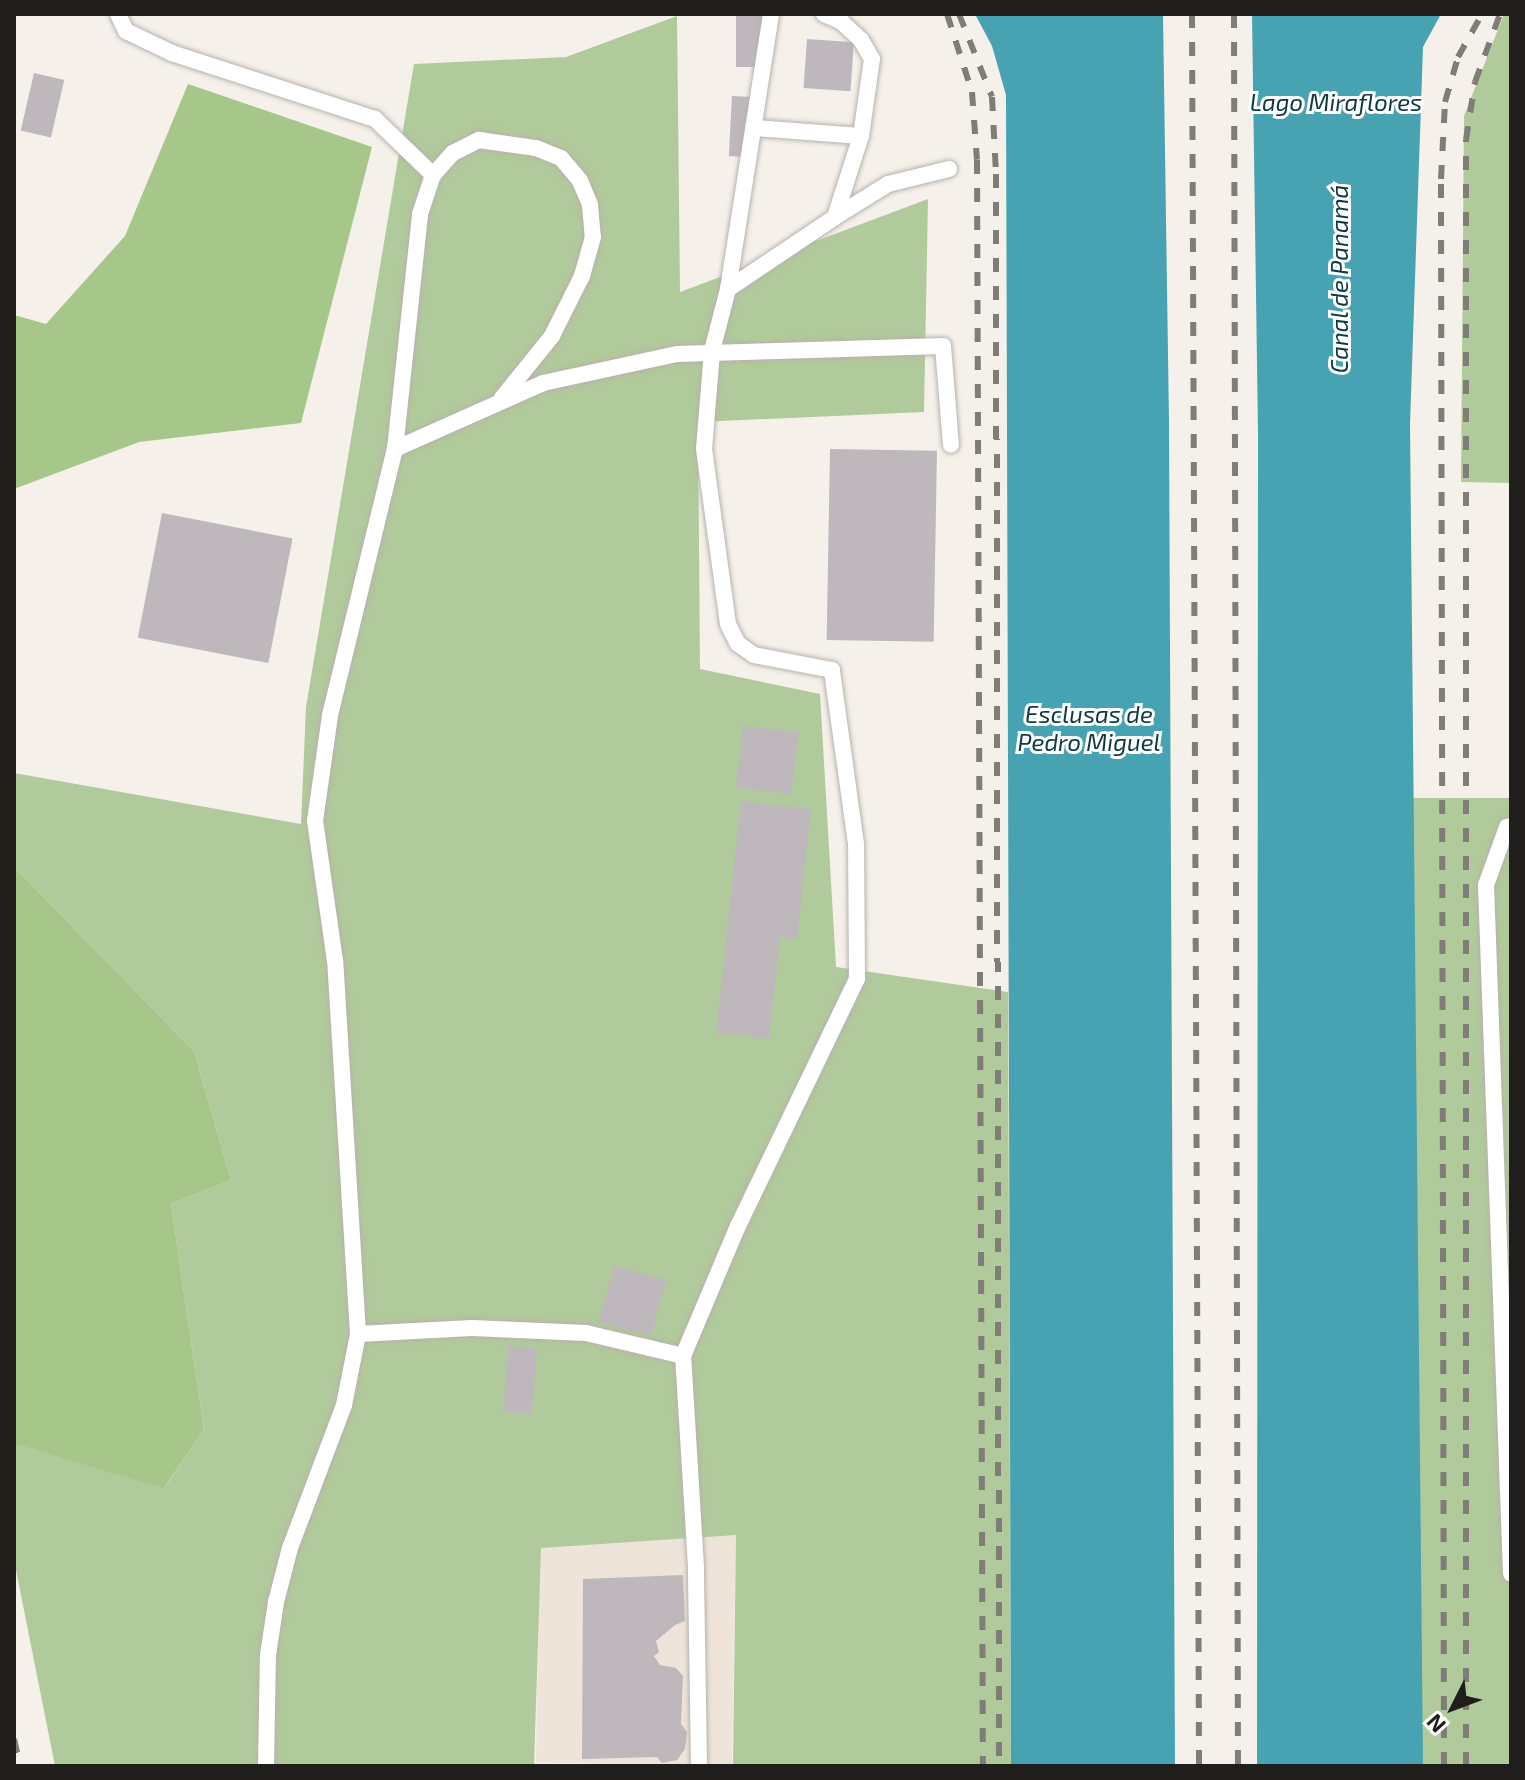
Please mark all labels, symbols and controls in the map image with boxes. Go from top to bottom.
water label: Lago Miraflores [1250,88,1422,116]
water label: Canal de Panamá [1325,184,1353,374]
water label: Esclusas de Pedro Miguel [1017,700,1161,756]
north arrow [1413,1668,1493,1748]
text: N [1420,1709,1450,1739]

